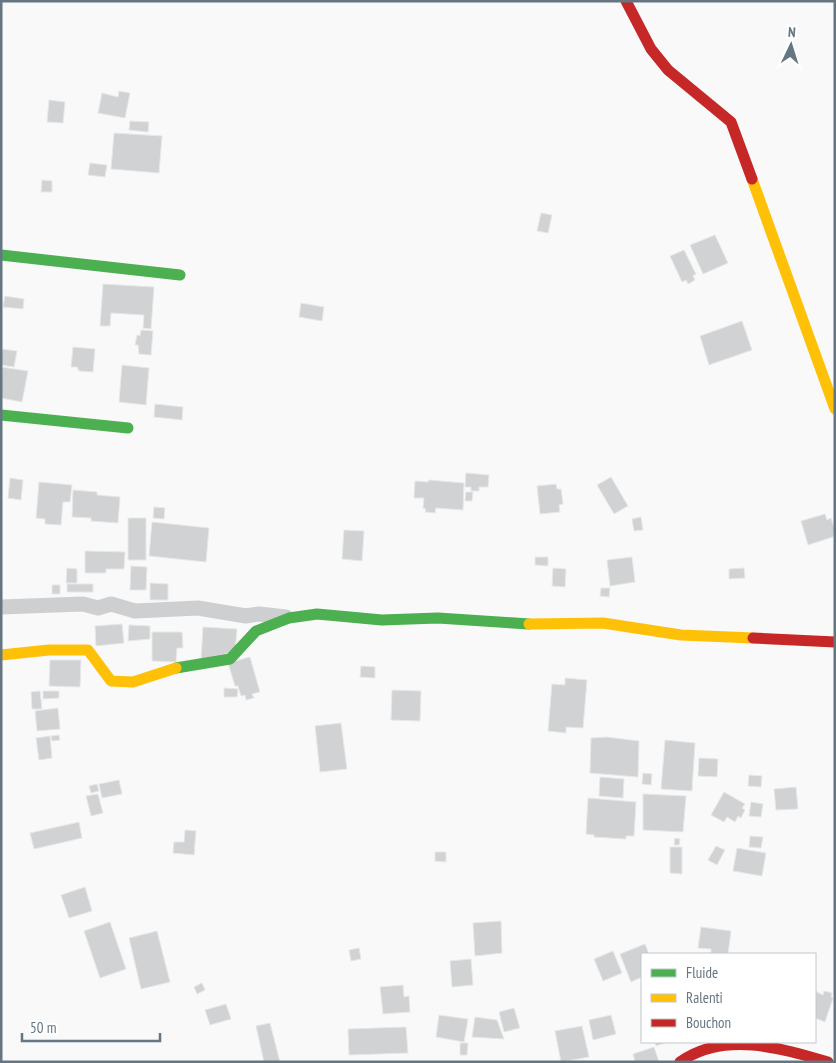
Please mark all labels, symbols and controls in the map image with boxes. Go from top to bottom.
north arrow [766,20,816,70]
text: N [788,23,796,41]
legend [641,953,816,1043]
text: Fluide [686,963,718,982]
text: Ralenti [686,988,723,1007]
scale bar [22,1010,160,1042]
text: Bouchon [686,1013,731,1032]
text: 50 m [30,1018,56,1037]

